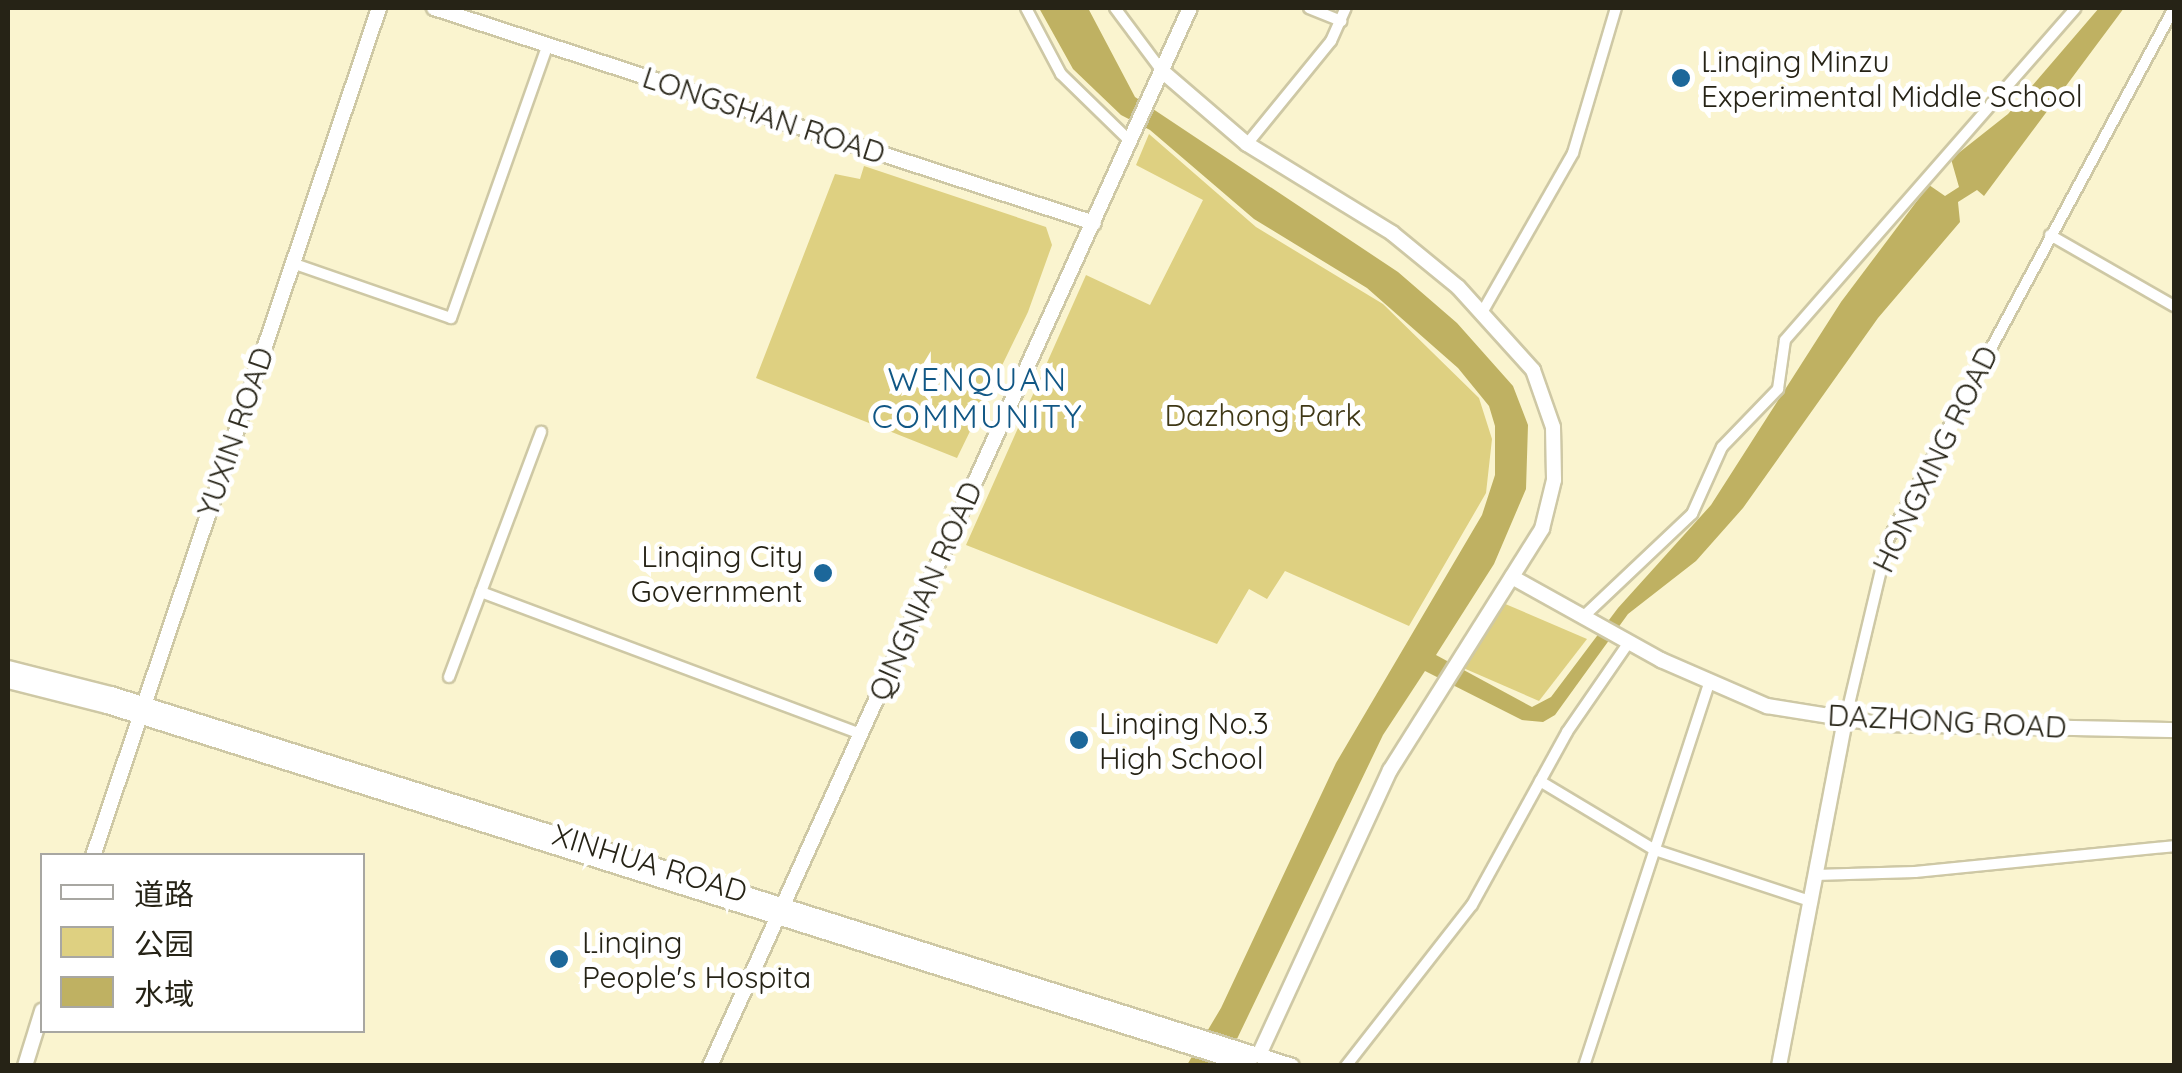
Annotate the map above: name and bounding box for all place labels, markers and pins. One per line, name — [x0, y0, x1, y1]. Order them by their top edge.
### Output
place label: Linqing Minzu Experimental Middle School — [1701, 43, 2083, 114]
marker: Linqing Minzu Experimental Middle School — [1670, 67, 1692, 89]
place label: Linqing City Government — [631, 538, 803, 608]
marker: Linqing City Government — [812, 562, 834, 584]
place label: Linqing No.3 High School — [1099, 705, 1269, 776]
marker: Linqing No.3 High School — [1068, 729, 1090, 751]
place label: Linqing People's Hospita — [582, 924, 811, 994]
marker: Linqing People's Hospita — [546, 946, 572, 972]

